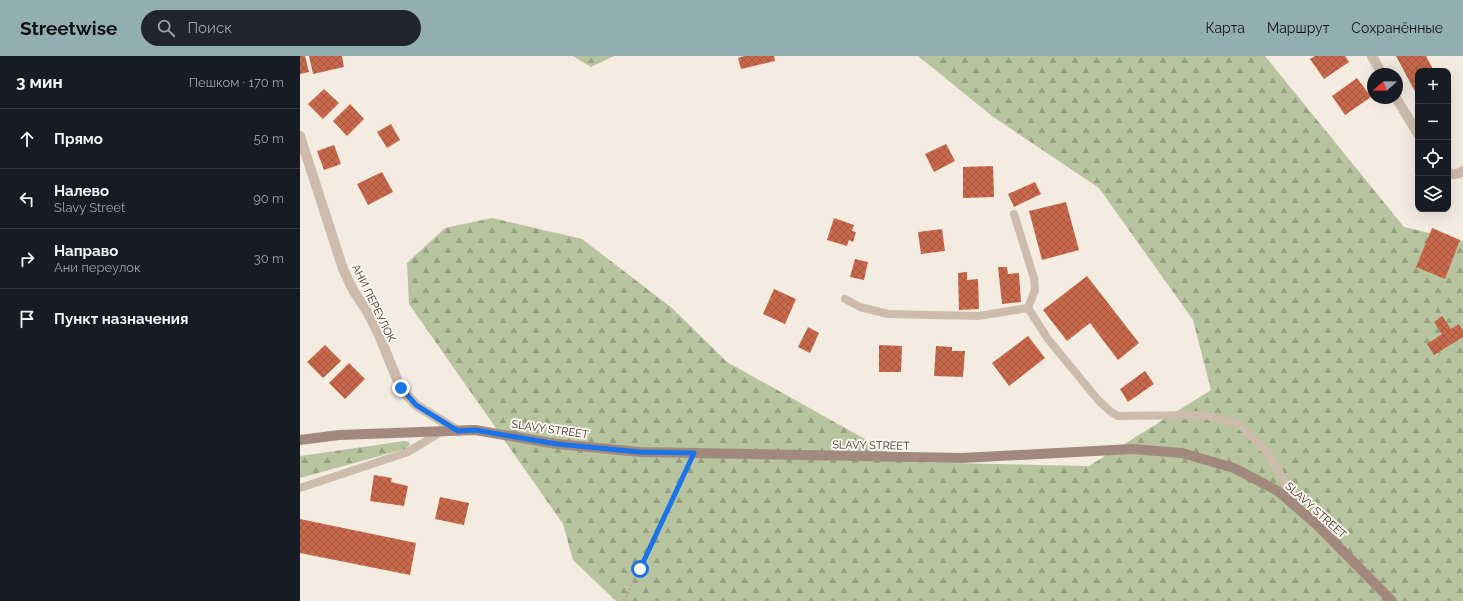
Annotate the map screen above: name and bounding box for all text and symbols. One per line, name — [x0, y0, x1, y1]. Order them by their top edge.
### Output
search box — [141, 10, 421, 46]
text: Streetwise — [20, 17, 117, 39]
icon: search — [155, 17, 177, 39]
text: Поиск — [187, 19, 232, 37]
text: Карта — [1206, 20, 1245, 36]
text: Маршрут — [1267, 20, 1329, 36]
text: Сохранённые — [1351, 20, 1443, 36]
north arrow — [1367, 68, 1403, 104]
map controls — [1415, 68, 1451, 212]
button: + — [1415, 68, 1451, 104]
text: 3 мин — [16, 72, 63, 92]
text: Пешком · 170 m — [189, 75, 284, 90]
button: − — [1415, 104, 1451, 140]
icon: ahead — [16, 128, 38, 150]
text: Прямо — [54, 130, 103, 148]
text: 50 m — [254, 131, 284, 146]
button: locate — [1415, 140, 1451, 176]
button: layers — [1415, 176, 1451, 212]
text: Налево — [54, 182, 109, 200]
icon: left — [16, 188, 38, 210]
text: 90 m — [253, 191, 284, 206]
text: Slavy Street — [54, 200, 125, 215]
text: Направо — [54, 242, 118, 260]
icon: right — [16, 248, 38, 270]
text: 30 m — [254, 251, 284, 266]
text: Ани переулок — [54, 260, 141, 275]
street label: АНИ ПЕРЕУЛОК — [349, 262, 398, 344]
icon: arrive — [16, 308, 38, 330]
text: Пункт назначения — [54, 310, 188, 328]
route end — [392, 379, 410, 397]
street label: SLAVY STREET — [511, 418, 590, 441]
street label: SLAVY STREET — [832, 438, 910, 453]
street label: SLAVY STREET — [1282, 480, 1349, 541]
route start — [631, 560, 649, 578]

